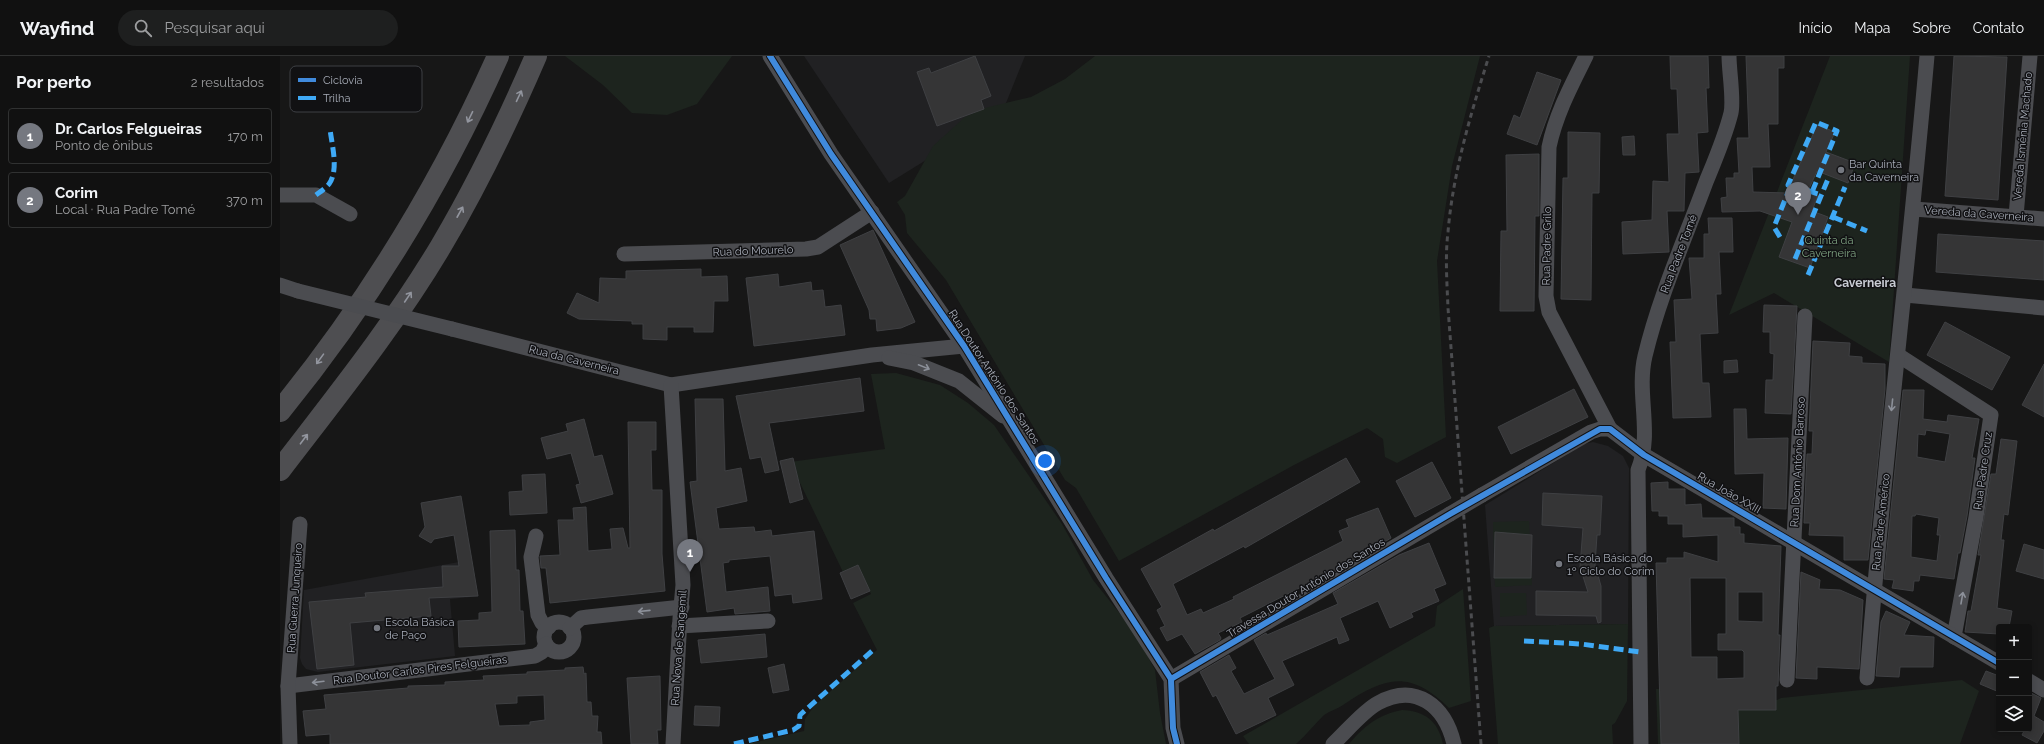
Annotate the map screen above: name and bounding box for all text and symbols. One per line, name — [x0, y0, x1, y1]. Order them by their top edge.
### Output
search box — [118, 10, 398, 46]
text: Wayfind — [20, 17, 94, 39]
icon: search — [132, 17, 154, 39]
text: Pesquisar aqui — [164, 19, 265, 37]
text: Início — [1799, 20, 1832, 36]
text: Mapa — [1854, 20, 1890, 36]
text: Sobre — [1912, 20, 1951, 36]
text: Contato — [1973, 20, 2024, 36]
legend — [290, 66, 422, 112]
street label: Vereda Isménia Machado — [2011, 71, 2035, 201]
text: Por perto — [16, 72, 91, 92]
text: Ciclovia — [323, 74, 363, 87]
text: 2 resultados — [191, 75, 264, 90]
one-way arrow — [516, 90, 523, 102]
text: Trilha — [323, 92, 350, 105]
one-way arrow — [466, 111, 473, 123]
text: Dr. Carlos Felgueiras — [55, 120, 202, 138]
text: 1 — [27, 129, 33, 144]
text: 170 m — [227, 129, 263, 144]
text: Ponto de ônibus — [55, 138, 153, 153]
place label: Bar Quinta da Caverneira — [1849, 158, 1919, 184]
marker: Bar Quinta da Caverneira — [1836, 165, 1846, 175]
pin: 2 — [1785, 182, 1811, 215]
text: Corim — [55, 184, 98, 202]
text: 2 — [26, 193, 34, 208]
text: 370 m — [226, 193, 263, 208]
text: Local · Rua Padre Tomé — [55, 202, 195, 217]
street label: Vereda da Caverneira — [1924, 204, 2034, 224]
one-way arrow — [457, 206, 465, 218]
street label: Rua Padre Grilo — [1540, 206, 1554, 285]
street label: Rua Padre Tomé — [1658, 212, 1700, 295]
park label: Quinta da Caverneira — [1802, 234, 1856, 260]
street label: Rua do Mourelo — [712, 243, 794, 259]
district label: Caverneira — [1834, 276, 1896, 290]
one-way arrow — [404, 292, 412, 303]
street label: Rua Doutor António dos Santos — [946, 307, 1042, 447]
street label: Rua da Caverneira — [528, 343, 620, 377]
one-way arrow — [316, 354, 324, 365]
one-way arrow — [917, 363, 929, 371]
street label: Rua Dom António Barroso — [1788, 396, 1808, 528]
one-way arrow — [1889, 398, 1896, 411]
street label: Rua Padre Cruz — [1971, 431, 1995, 511]
one-way arrow — [299, 434, 308, 445]
your location — [1035, 451, 1055, 471]
street label: Rua João XXIII — [1695, 470, 1763, 516]
street label: Rua Padre Américo — [1869, 472, 1893, 571]
street label: Travessa Doutor António dos Santos — [1225, 536, 1387, 640]
pin: 1 — [677, 539, 703, 572]
street label: Rua Guerra Junqueiro — [285, 542, 305, 653]
place label: Escola Básica do 1º Ciclo do Corim — [1567, 552, 1654, 578]
marker: Escola Básica do 1º Ciclo do Corim — [1554, 559, 1564, 569]
street label: Rua Nova de Sangemil — [668, 590, 690, 706]
one-way arrow — [1958, 592, 1966, 605]
one-way arrow — [637, 608, 650, 615]
place label: Escola Básica de Paço — [385, 616, 454, 642]
marker: Escola Básica de Paço — [372, 623, 382, 633]
map controls — [1996, 624, 2032, 732]
button: + — [1996, 624, 2032, 660]
street label: Rua Doutor Carlos Pires Felgueiras — [332, 653, 508, 687]
button: − — [1996, 660, 2032, 696]
one-way arrow — [312, 678, 325, 686]
button: layers — [1996, 696, 2032, 732]

